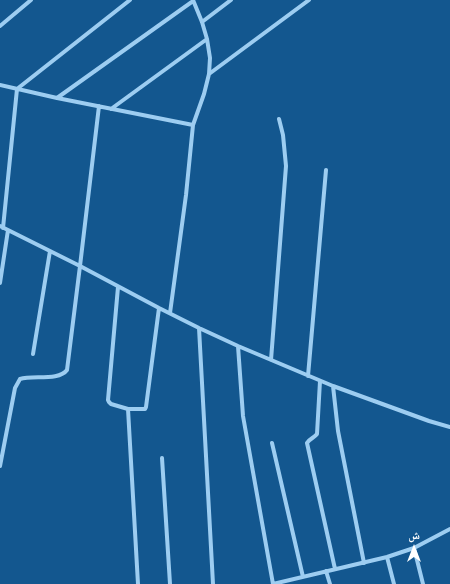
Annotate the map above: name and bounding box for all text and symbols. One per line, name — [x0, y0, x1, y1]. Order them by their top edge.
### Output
north arrow — [394, 528, 434, 568]
text: ش — [408, 528, 420, 543]

